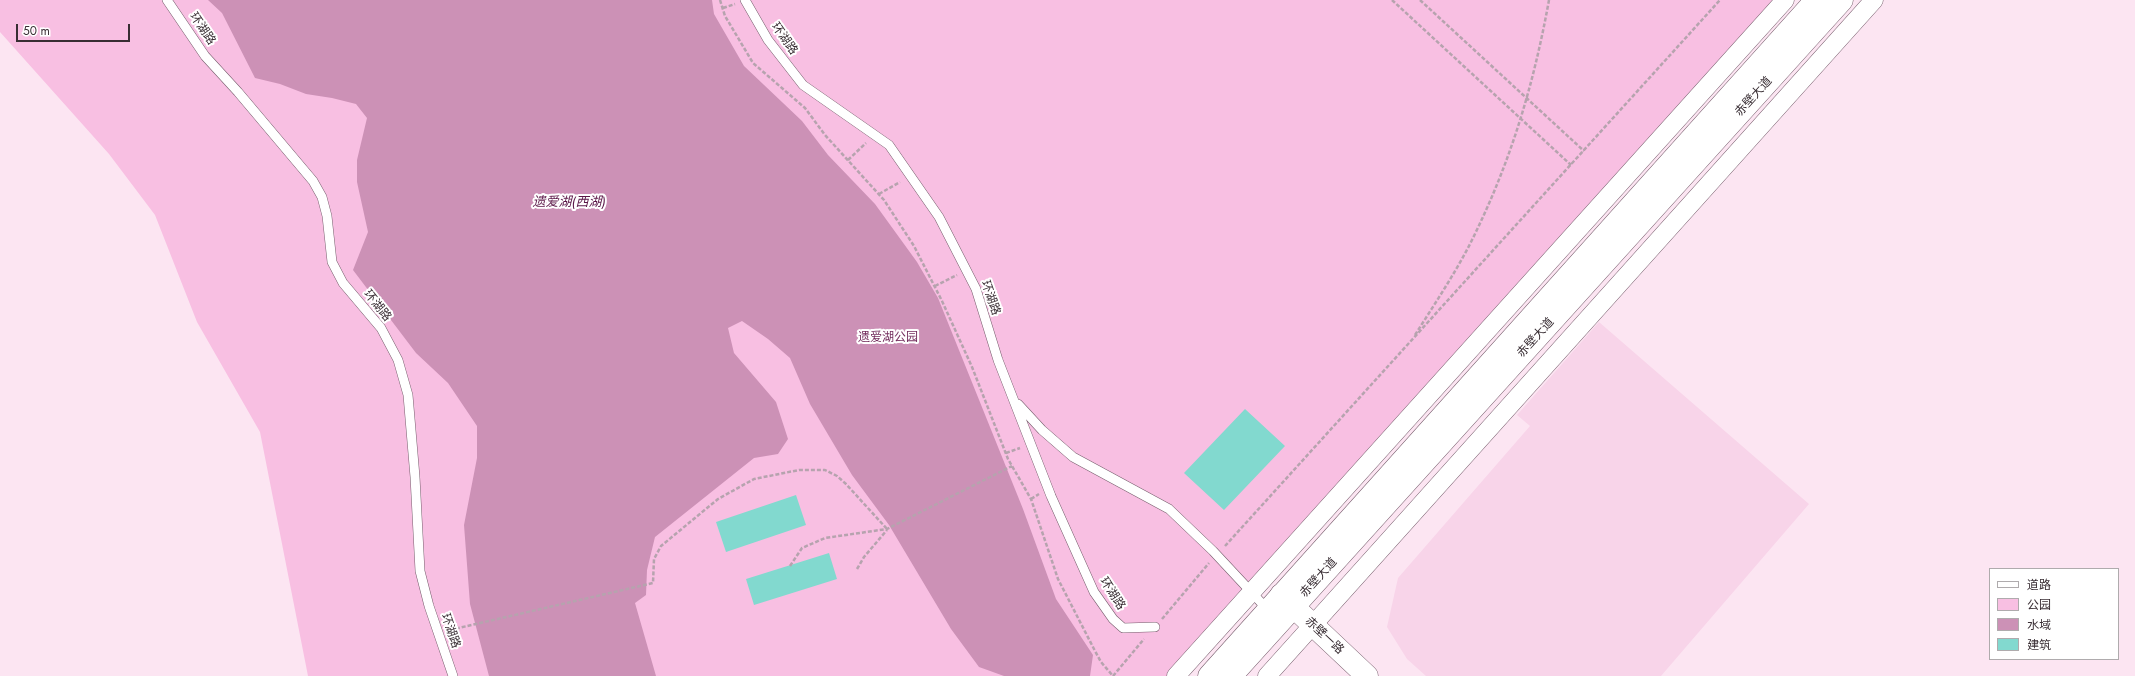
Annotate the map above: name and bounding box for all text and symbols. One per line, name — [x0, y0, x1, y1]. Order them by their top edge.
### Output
street label: 环湖路 — [186, 10, 218, 48]
scale bar — [18, 16, 132, 42]
street label: 环湖路 — [768, 20, 800, 58]
text: 50 m — [23, 22, 50, 40]
street label: 赤壁大道 — [1733, 74, 1775, 120]
water label: 遗爱湖(西湖) — [533, 195, 605, 211]
street label: 环湖路 — [977, 279, 1003, 317]
street label: 环湖路 — [360, 287, 394, 325]
street label: 赤壁大道 — [1515, 315, 1557, 361]
park label: 遗爱湖公园 — [858, 331, 918, 345]
street label: 赤壁大道 — [1298, 555, 1340, 601]
legend — [1989, 568, 2119, 660]
street label: 环湖路 — [1096, 575, 1128, 613]
text: 道路 — [2027, 576, 2051, 594]
text: 公园 — [2027, 596, 2051, 614]
street label: 环湖路 — [437, 612, 463, 650]
street label: 赤壁一路 — [1302, 614, 1346, 658]
text: 水域 — [2027, 616, 2051, 634]
text: 建筑 — [2027, 636, 2051, 654]

